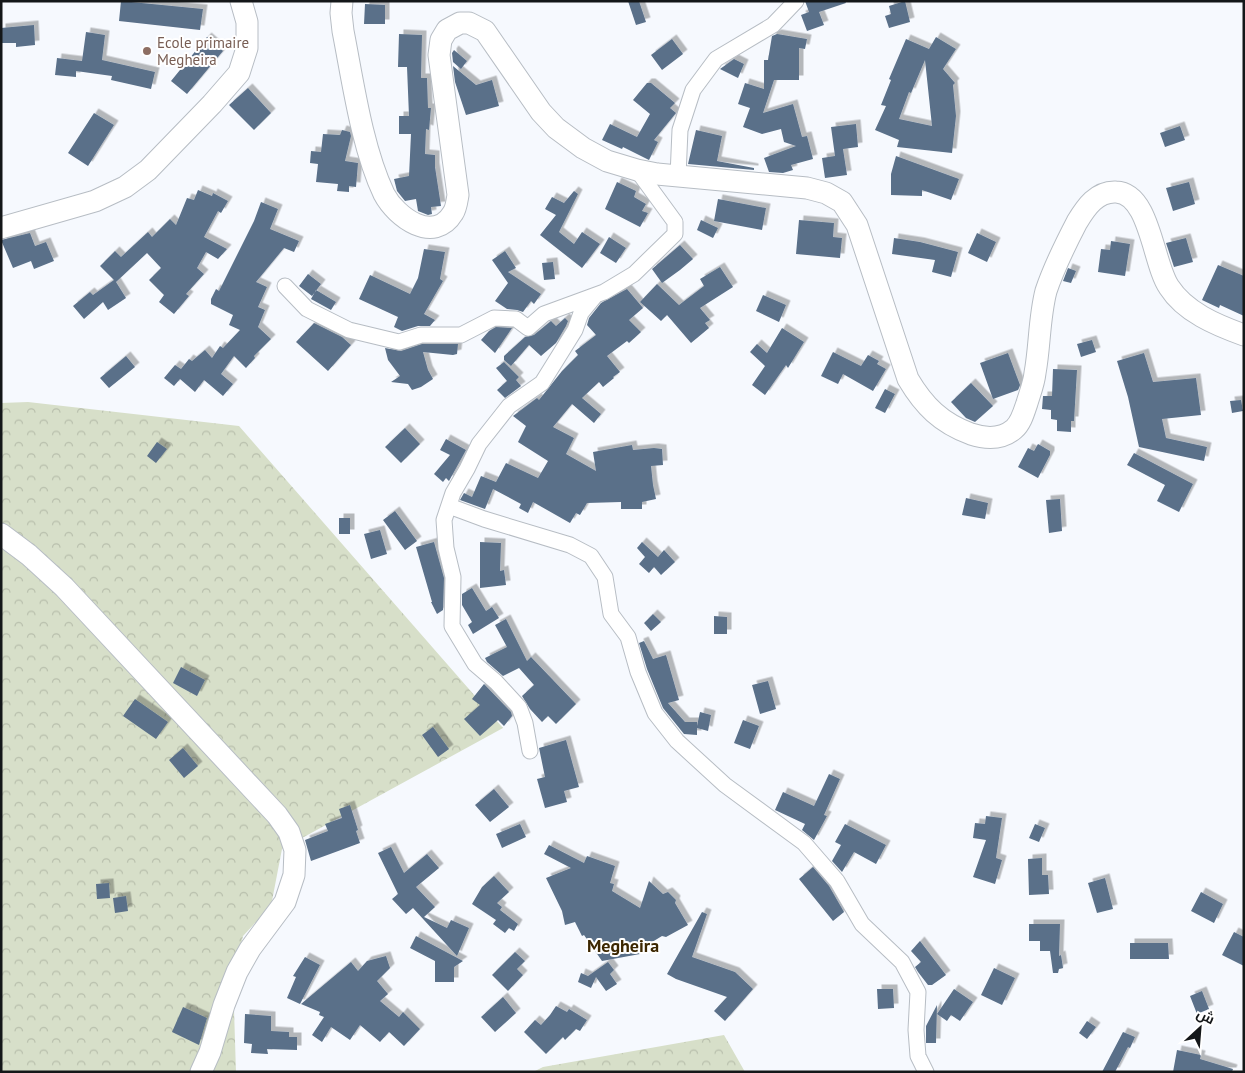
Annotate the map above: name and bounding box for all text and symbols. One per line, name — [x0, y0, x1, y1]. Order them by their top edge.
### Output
place label: Ecole primaire Megheira — [157, 33, 249, 69]
marker: Ecole primaire Megheira — [141, 45, 153, 57]
district label: Megheira — [587, 934, 659, 957]
north arrow — [1175, 1003, 1225, 1053]
text: ش — [1194, 1004, 1218, 1028]

